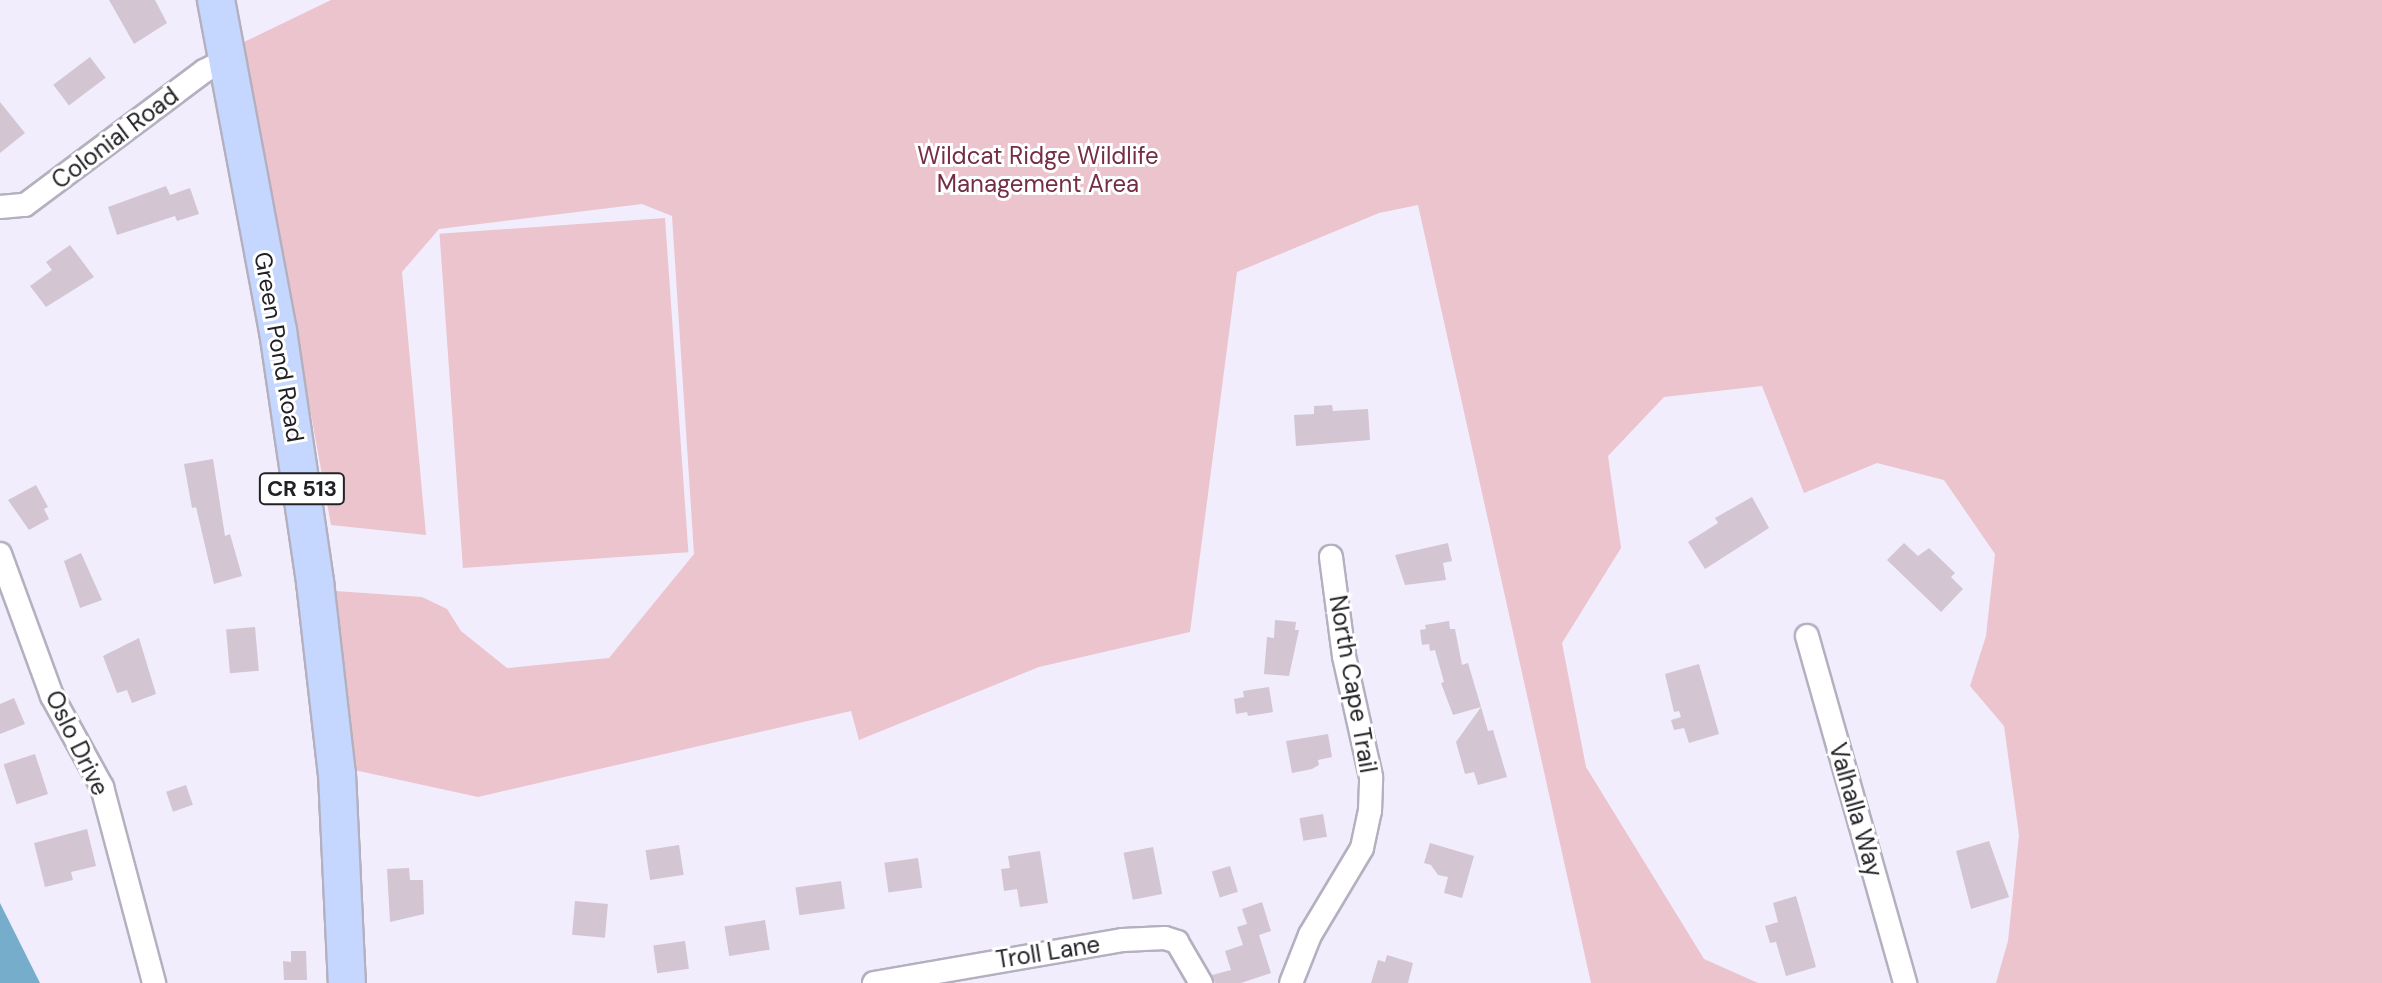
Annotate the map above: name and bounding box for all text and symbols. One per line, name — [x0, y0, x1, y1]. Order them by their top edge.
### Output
street label: Colonial Road — [46, 81, 184, 195]
park label: Wildcat Ridge Wildlife Management Area — [917, 142, 1159, 198]
street label: Green Pond Road — [248, 250, 310, 444]
road number: CR 513 — [258, 471, 346, 507]
street label: North Cape Trail — [1323, 593, 1383, 775]
street label: Oslo Drive — [39, 686, 115, 800]
street label: Valhalla Way — [1823, 740, 1889, 880]
street label: Troll Lane — [994, 930, 1102, 974]

